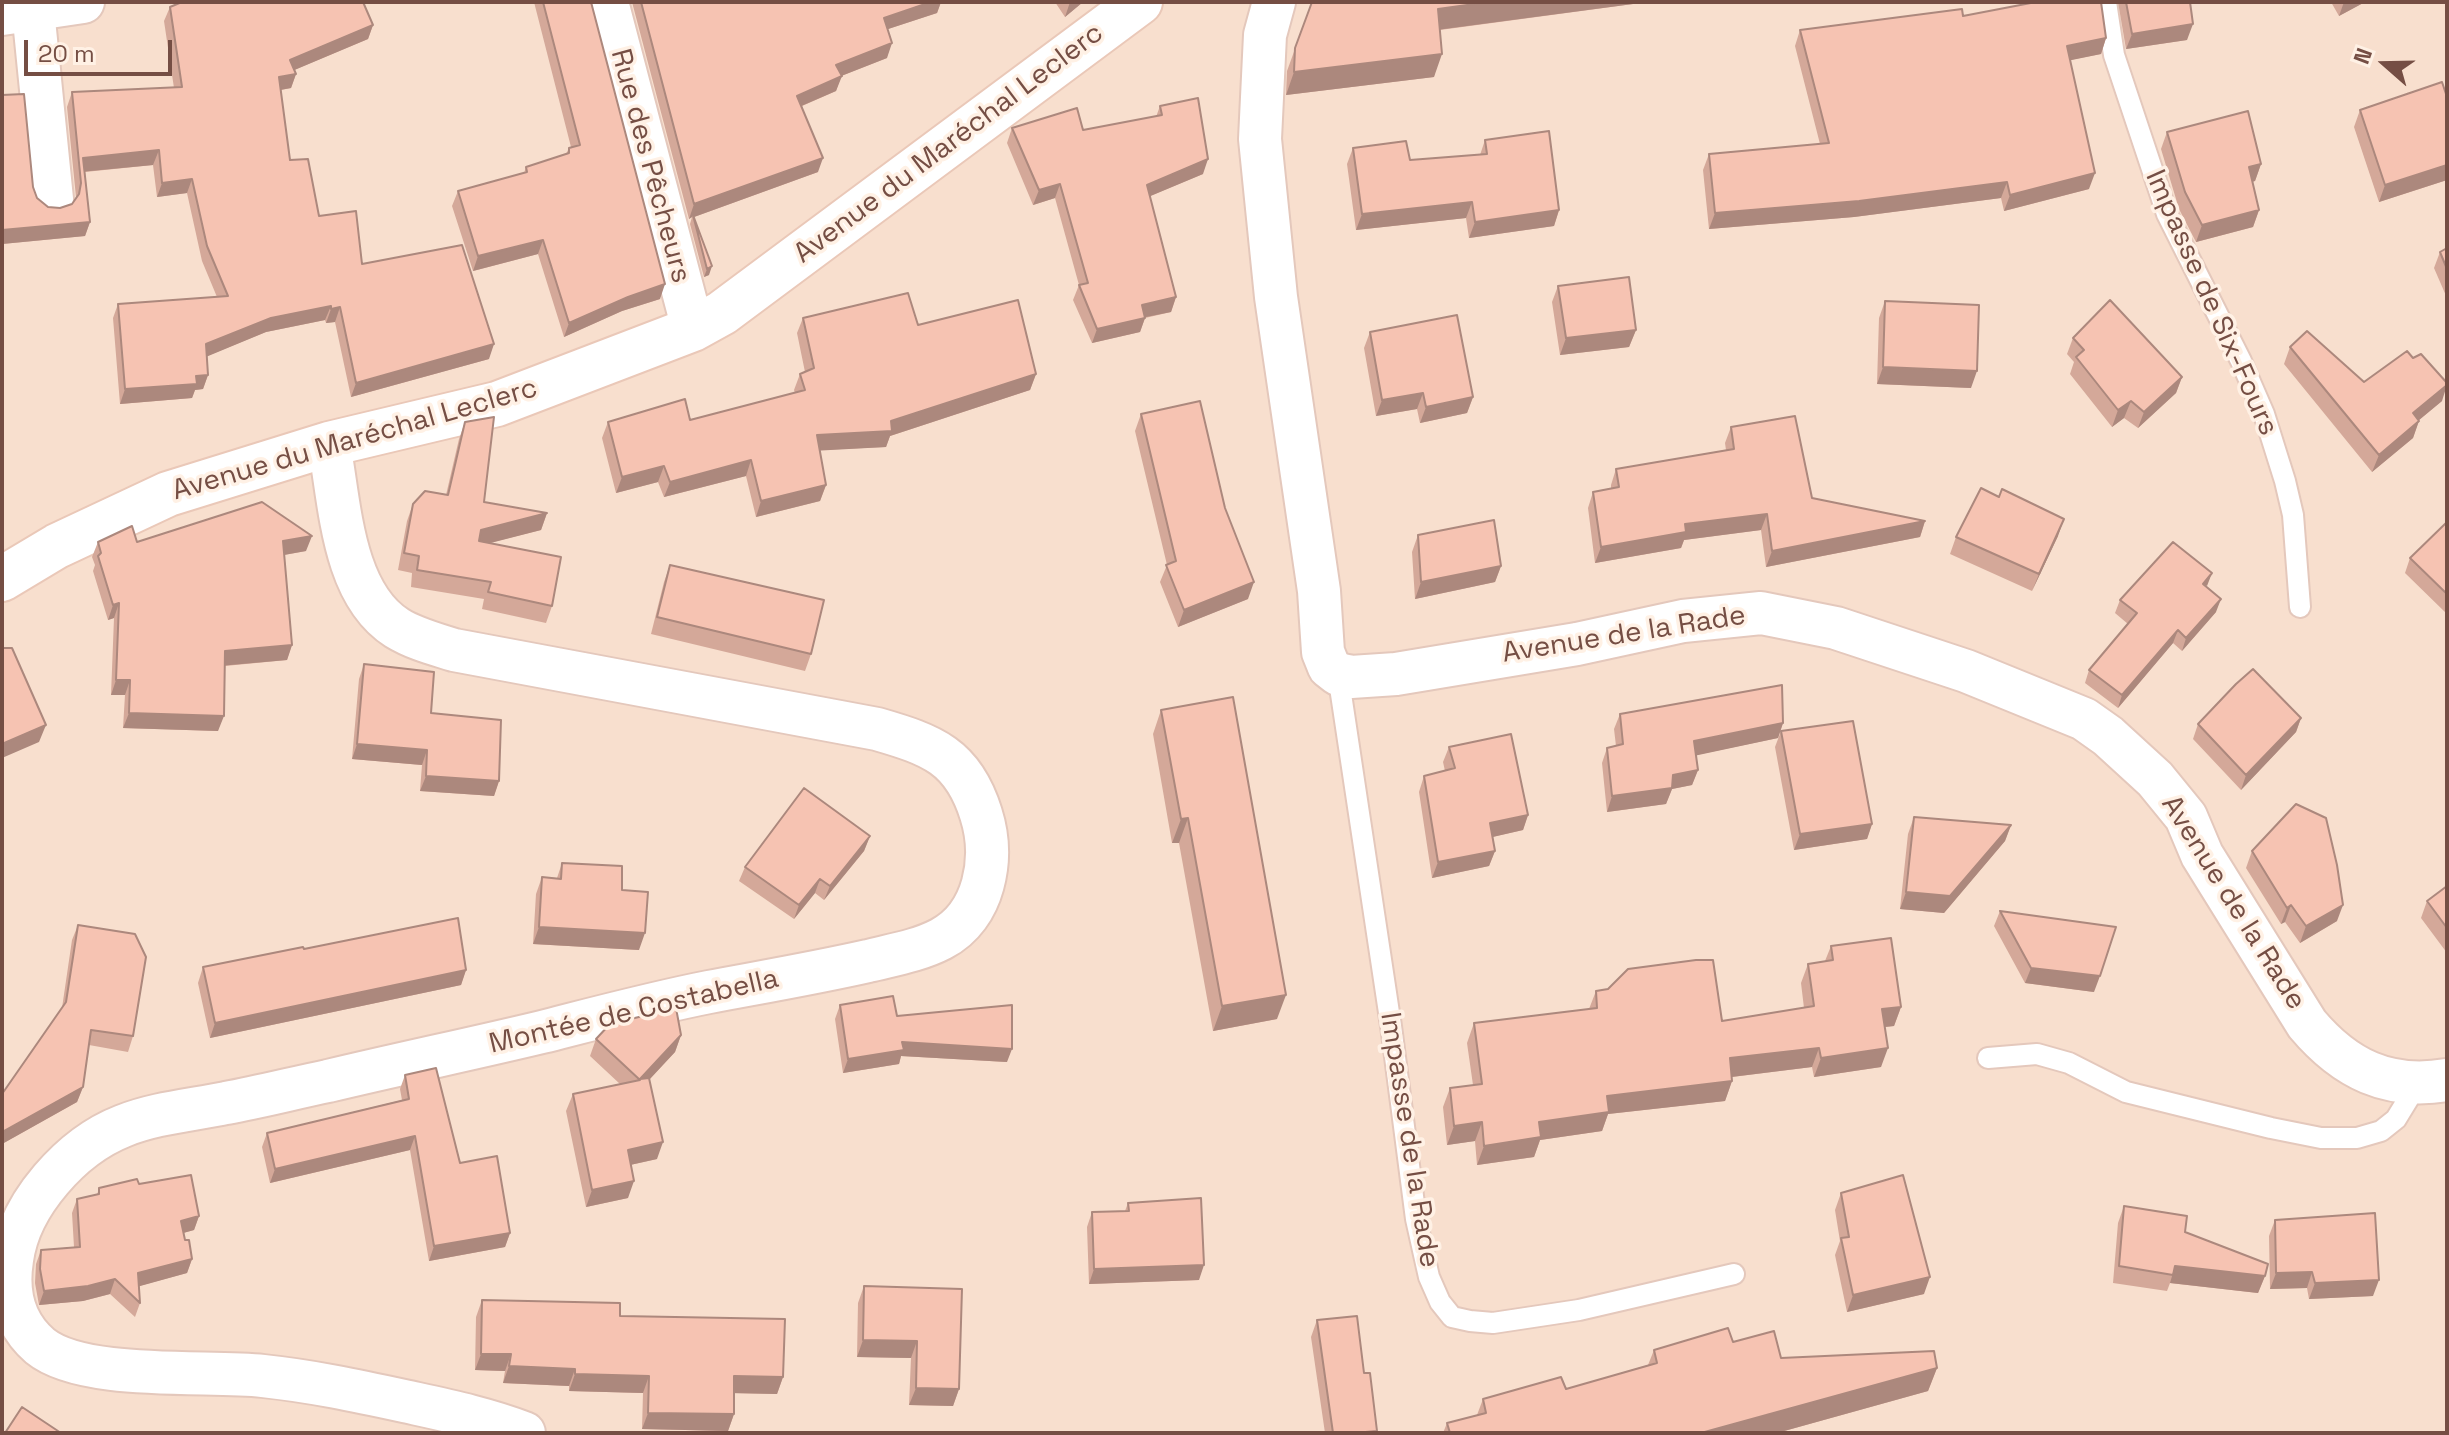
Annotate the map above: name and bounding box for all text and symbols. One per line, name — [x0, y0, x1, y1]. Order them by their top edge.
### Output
street label: Avenue du Maréchal Leclerc — [788, 17, 1110, 271]
scale bar — [28, 24, 176, 74]
north arrow — [2345, 24, 2425, 104]
text: 20 m — [38, 38, 95, 69]
text: N — [2347, 44, 2378, 68]
street label: Rue des Pêcheurs — [603, 45, 697, 287]
street label: Impasse de Six-Fours — [2137, 165, 2285, 441]
street label: Avenue du Maréchal Leclerc — [169, 372, 541, 508]
street label: Avenue de la Rade — [1500, 599, 1748, 671]
street label: Avenue de la Rade — [2154, 790, 2312, 1016]
street label: Montée de Costabella — [486, 962, 782, 1062]
street label: Impasse de la Rade — [1372, 1010, 1446, 1270]

